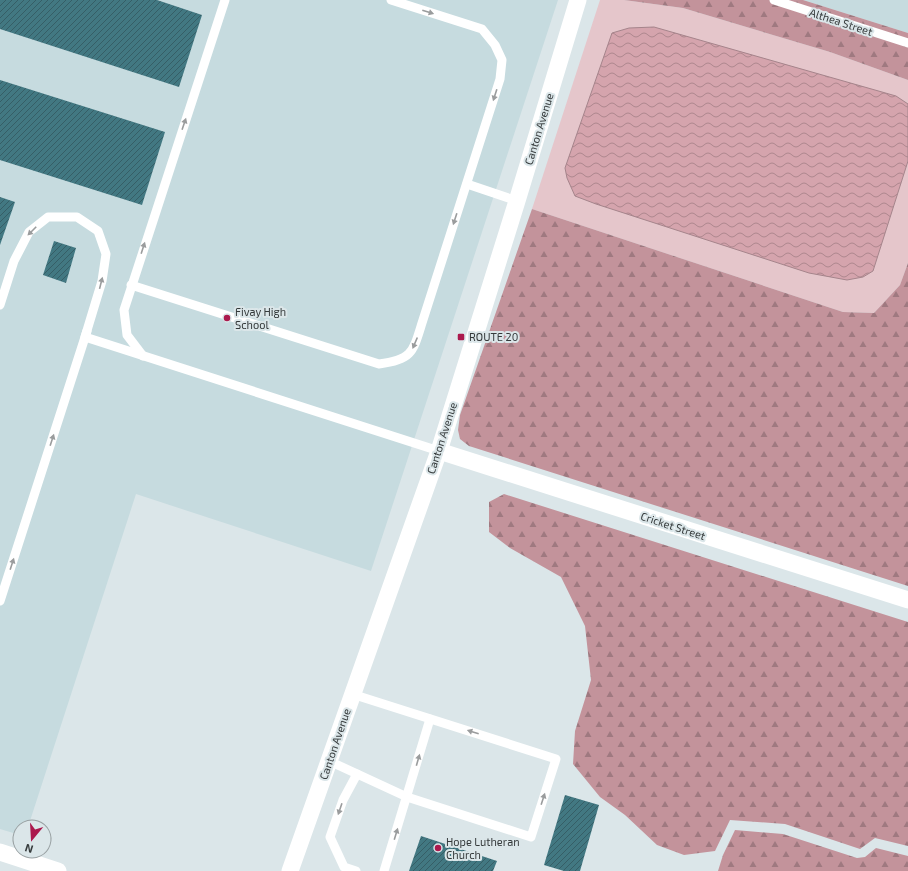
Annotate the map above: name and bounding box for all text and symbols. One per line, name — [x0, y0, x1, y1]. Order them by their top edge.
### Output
street label: Althea Street — [808, 5, 874, 38]
one-way arrow — [422, 9, 434, 15]
one-way arrow — [492, 90, 498, 102]
street label: Canton Avenue — [521, 91, 556, 166]
one-way arrow — [181, 118, 187, 130]
one-way arrow — [452, 214, 458, 226]
one-way arrow — [27, 226, 37, 235]
one-way arrow — [140, 242, 146, 254]
one-way arrow — [99, 277, 105, 289]
place label: Fivay High School — [235, 305, 286, 331]
marker: Fivay High School — [222, 313, 232, 323]
place label: ROUTE 20 — [469, 330, 518, 343]
marker: ROUTE 20 — [456, 332, 466, 342]
one-way arrow — [412, 337, 418, 349]
street label: Canton Avenue — [424, 400, 459, 475]
one-way arrow — [49, 433, 55, 445]
street label: Cricket Street — [639, 509, 707, 542]
one-way arrow — [9, 557, 15, 569]
street label: Canton Avenue — [316, 706, 353, 781]
one-way arrow — [466, 729, 478, 735]
one-way arrow — [415, 753, 421, 765]
one-way arrow — [540, 793, 546, 805]
one-way arrow — [337, 803, 343, 815]
north arrow — [12, 819, 52, 859]
one-way arrow — [393, 828, 399, 840]
place label: Hope Lutheran Church — [446, 835, 520, 861]
text: N — [23, 842, 35, 856]
marker: Hope Lutheran Church — [433, 843, 443, 853]

